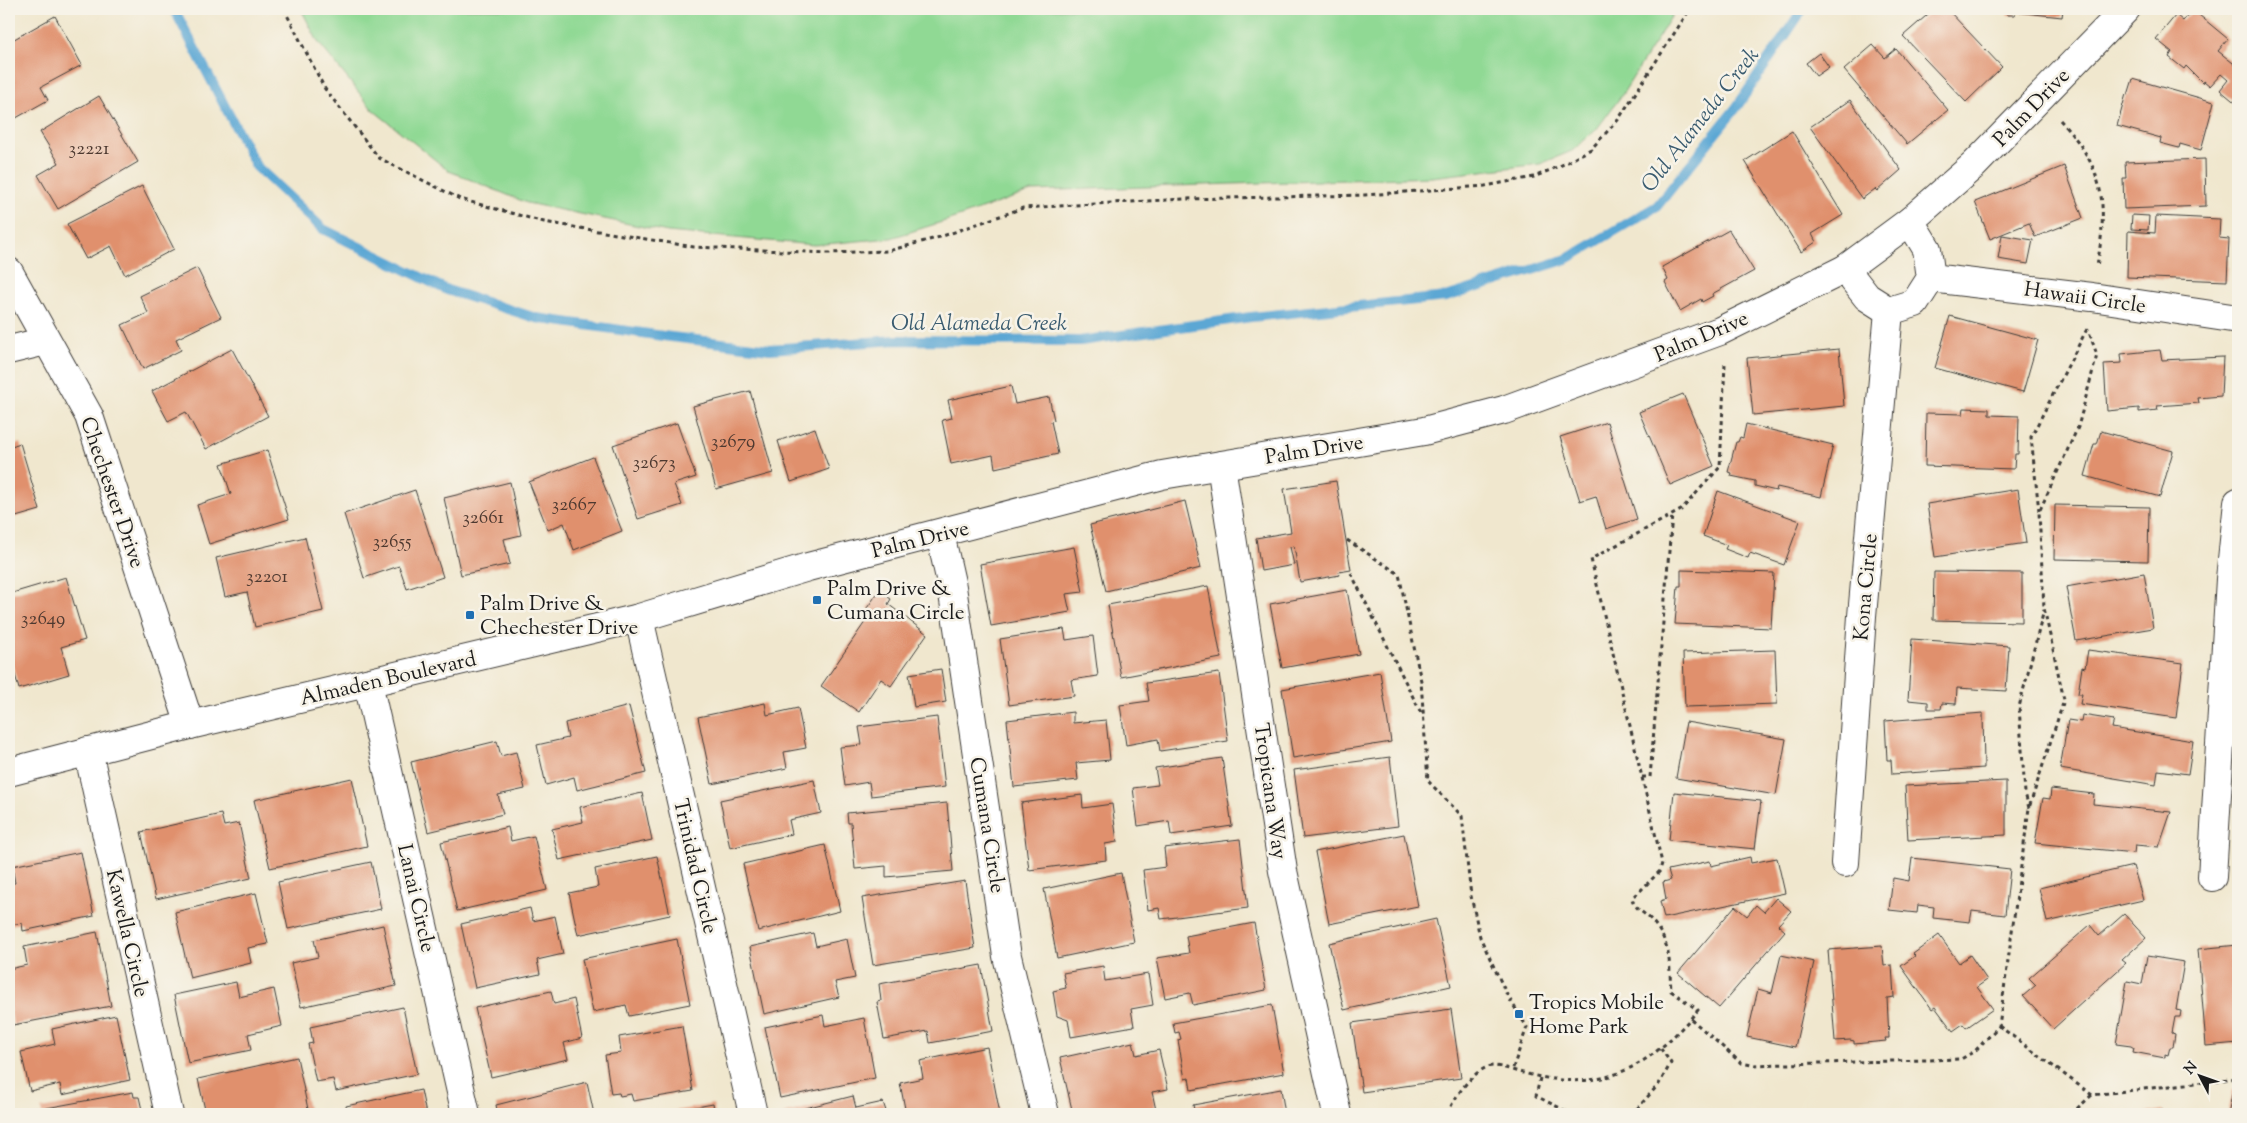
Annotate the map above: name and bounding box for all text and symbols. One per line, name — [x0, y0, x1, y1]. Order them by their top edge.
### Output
water label: Old Alameda Creek — [1635, 42, 1768, 200]
street label: Palm Drive — [1987, 62, 2078, 155]
house number: 32221 — [69, 136, 110, 163]
street label: Hawaii Circle — [2022, 276, 2148, 322]
street label: Palm Drive — [1650, 305, 1753, 371]
water label: Old Alameda Creek — [891, 309, 1067, 341]
street label: Chechester Drive — [71, 413, 151, 572]
street label: Palm Drive — [1263, 428, 1366, 474]
house number: 32679 — [711, 429, 755, 456]
house number: 32673 — [632, 450, 676, 477]
house number: 32667 — [552, 492, 597, 519]
house number: 32661 — [462, 505, 504, 532]
street label: Palm Drive — [869, 514, 972, 568]
house number: 32655 — [372, 529, 412, 556]
street label: Kona Circle — [1847, 532, 1887, 642]
house number: 32201 — [246, 564, 288, 591]
place label: Palm Drive & Cumana Circle — [827, 575, 965, 629]
place label: Palm Drive & Chechester Drive — [480, 590, 638, 644]
marker: Palm Drive & Cumana Circle — [811, 594, 823, 606]
house number: 32649 — [21, 606, 65, 633]
marker: Palm Drive & Chechester Drive — [464, 609, 476, 621]
street label: Almaden Boulevard — [297, 645, 480, 715]
street label: Tropicana Way — [1245, 721, 1293, 862]
street label: Cumana Circle — [960, 755, 1012, 896]
street label: Trinidad Circle — [664, 796, 724, 937]
street label: Lanai Circle — [388, 841, 442, 955]
street label: Kawella Circle — [97, 867, 155, 1000]
place label: Tropics Mobile Home Park — [1529, 989, 1664, 1043]
marker: Tropics Mobile Home Park — [1513, 1008, 1525, 1020]
north arrow — [2174, 1050, 2224, 1100]
text: N — [2180, 1058, 2203, 1080]

